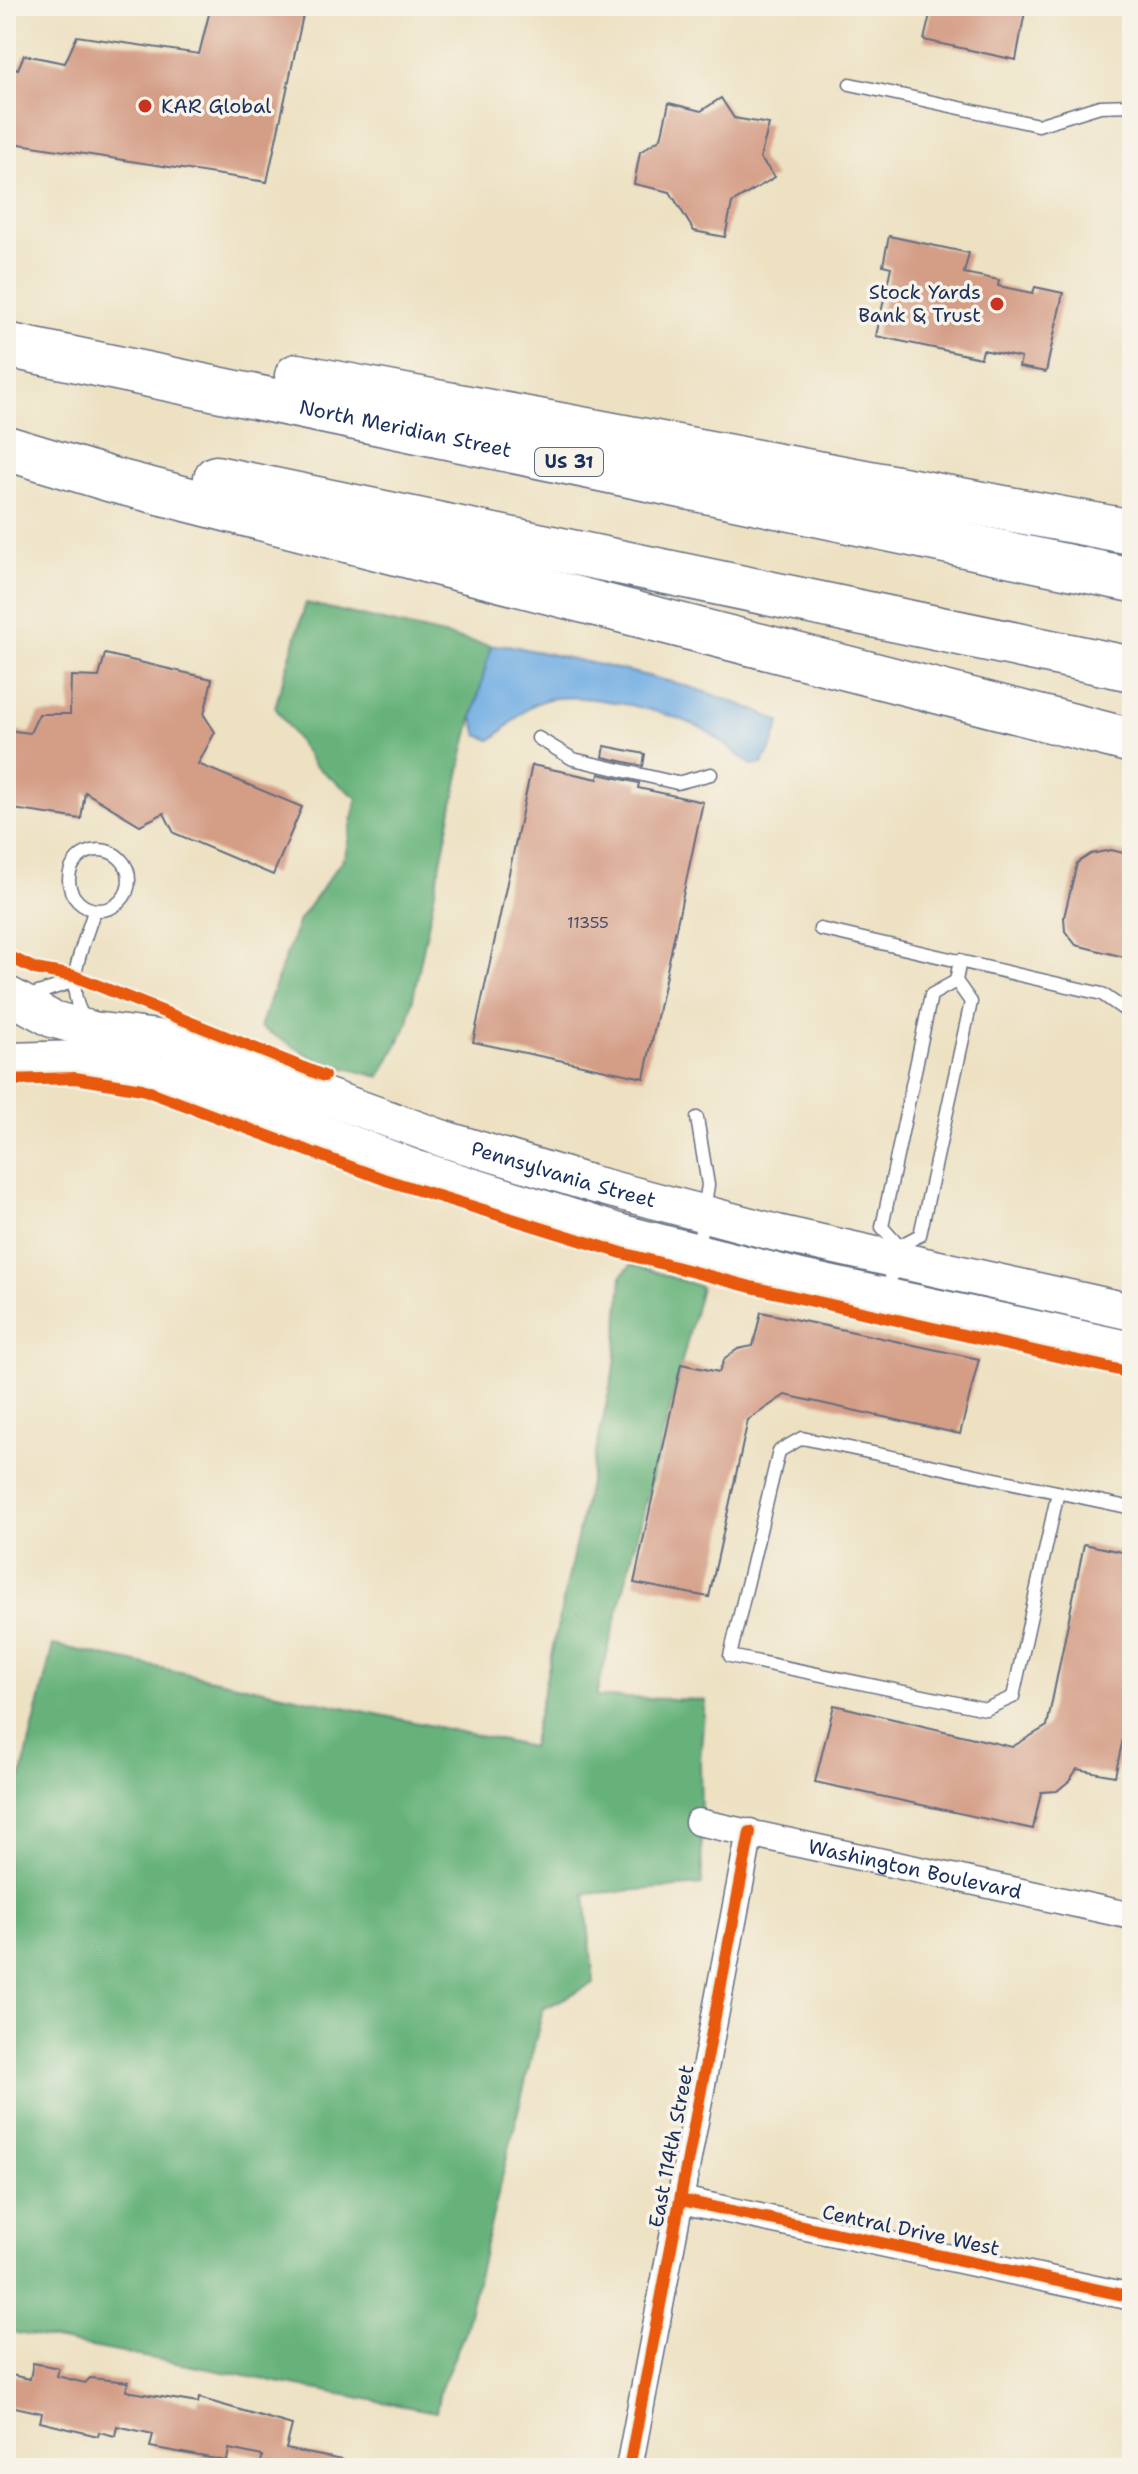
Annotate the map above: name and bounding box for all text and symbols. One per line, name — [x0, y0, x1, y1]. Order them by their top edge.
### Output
place label: KAR Global — [161, 93, 271, 119]
marker: KAR Global — [136, 97, 154, 115]
place label: Stock Yards Bank & Trust — [858, 279, 981, 328]
marker: Stock Yards Bank & Trust — [988, 295, 1006, 313]
street label: North Meridian Street — [297, 394, 514, 463]
road number: US 31 — [535, 448, 603, 476]
house number: 11355 — [567, 912, 609, 933]
street label: Pennsylvania Street — [468, 1135, 659, 1213]
street label: Washington Boulevard — [806, 1833, 1024, 1905]
street label: East 114th Street — [642, 2062, 700, 2230]
street label: Central Drive West — [820, 2199, 1002, 2261]

